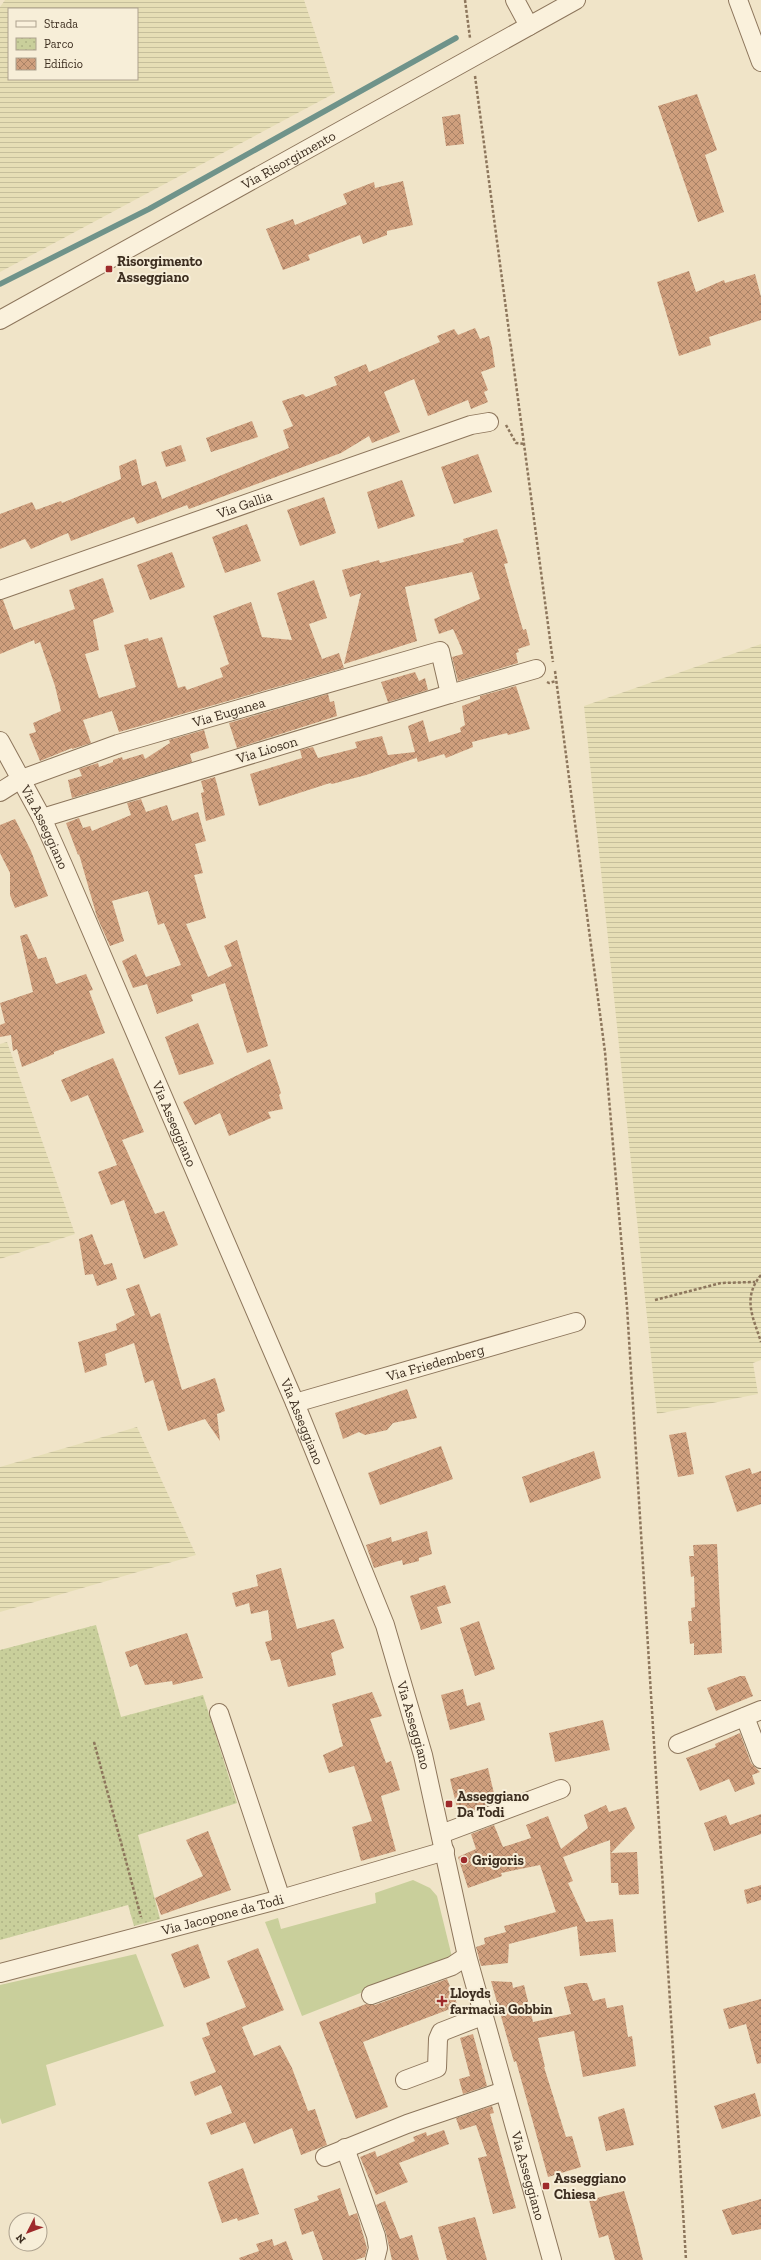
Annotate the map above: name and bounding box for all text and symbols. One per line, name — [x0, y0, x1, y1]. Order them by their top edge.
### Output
legend — [8, 8, 138, 80]
text: Strada — [44, 17, 78, 31]
text: Parco — [44, 37, 73, 51]
text: Edificio — [44, 57, 83, 71]
street label: Via Risorgimento — [238, 127, 339, 193]
place label: Risorgimento Asseggiano — [117, 253, 203, 286]
marker: Risorgimento Asseggiano — [104, 264, 114, 274]
street label: Via Gallia — [214, 487, 274, 522]
street label: Via Euganea — [190, 693, 267, 731]
street label: Via Lioson — [234, 733, 299, 768]
street label: Via Asseggiano — [17, 781, 72, 872]
street label: Via Asseggiano — [148, 1077, 201, 1169]
street label: Via Friedemberg — [383, 1340, 486, 1385]
street label: Via Asseggiano — [277, 1375, 328, 1467]
street label: Via Asseggiano — [393, 1678, 434, 1771]
place label: Asseggiano Da Todi — [457, 1788, 530, 1821]
marker: Asseggiano Da Todi — [444, 1799, 454, 1809]
place label: Grigoris — [472, 1852, 525, 1869]
marker: Grigoris — [459, 1855, 469, 1865]
street label: Via Jacopone da Todi — [159, 1890, 286, 1939]
place label: Lloyds farmacia Gobbin — [450, 1985, 553, 2018]
marker: Lloyds farmacia Gobbin — [437, 1996, 447, 2006]
street label: Via Asseggiano — [508, 2128, 549, 2222]
place label: Asseggiano Chiesa — [554, 2170, 627, 2203]
marker: Asseggiano Chiesa — [541, 2181, 551, 2191]
north arrow — [8, 2212, 48, 2252]
text: N — [13, 2230, 29, 2246]

